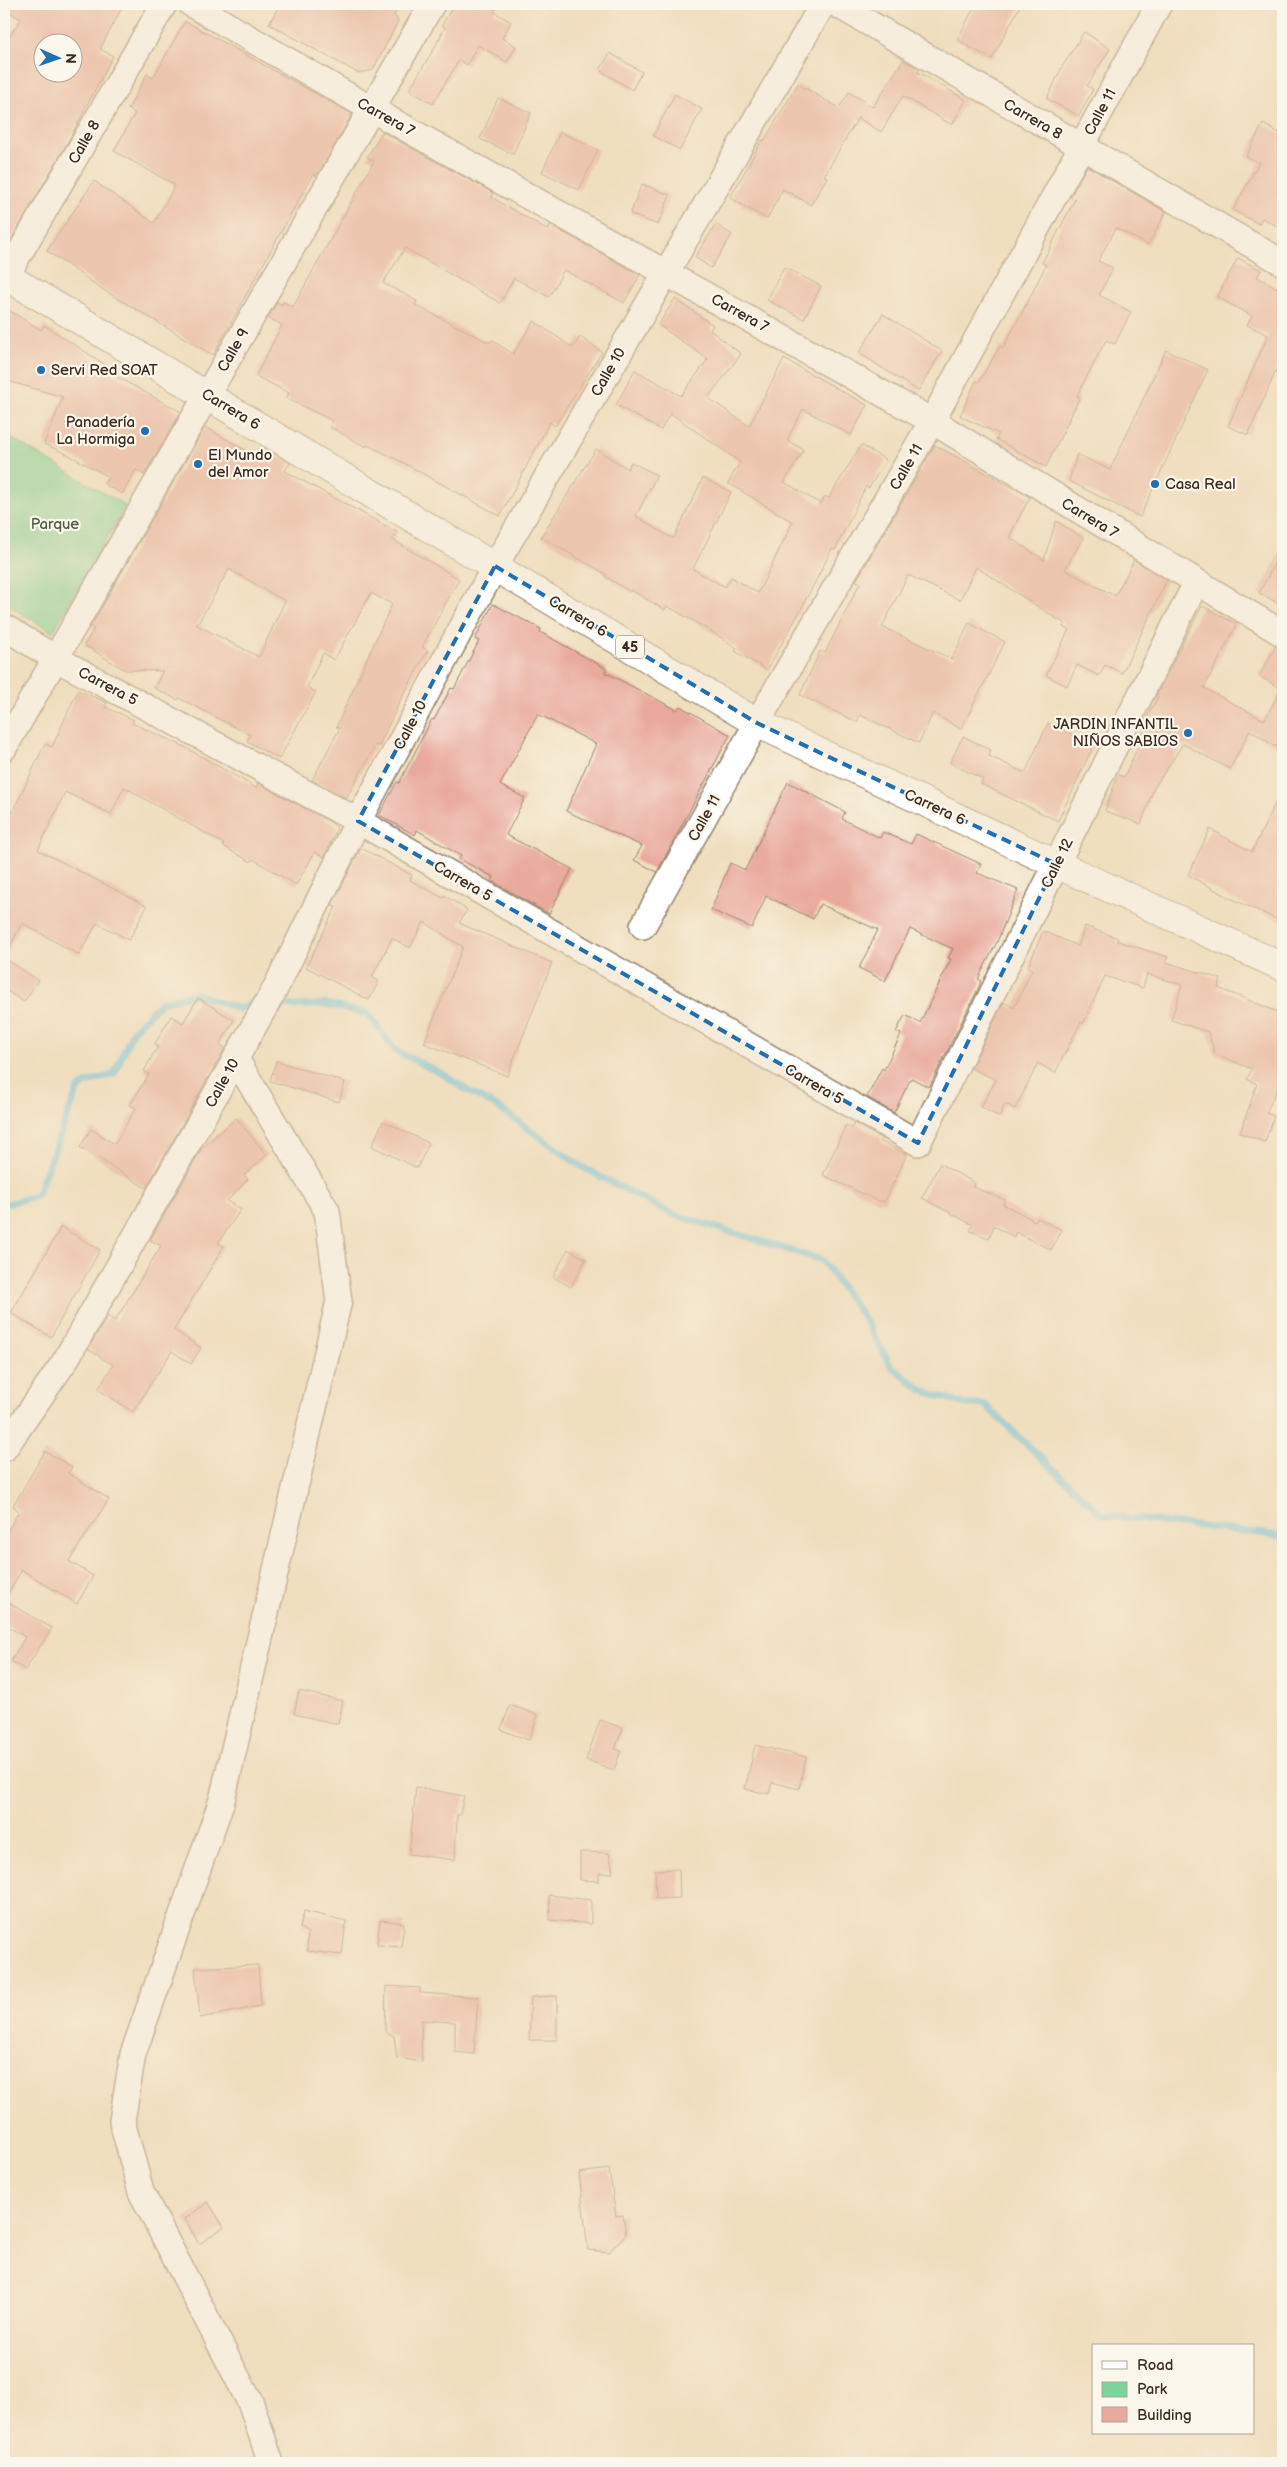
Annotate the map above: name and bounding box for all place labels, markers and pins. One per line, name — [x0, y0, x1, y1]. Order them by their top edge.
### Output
place label: Servi Red SOAT — [51, 361, 158, 380]
marker: Servi Red SOAT — [35, 364, 47, 376]
place label: Panadería La Hormiga — [56, 413, 135, 449]
marker: Panadería La Hormiga — [139, 425, 151, 437]
place label: El Mundo del Amor — [208, 446, 272, 482]
marker: El Mundo del Amor — [192, 458, 204, 470]
place label: Casa Real — [1165, 475, 1236, 494]
marker: Casa Real — [1149, 478, 1161, 490]
place label: JARDIN INFANTIL NIÑOS SABIOS — [1053, 715, 1178, 751]
marker: JARDIN INFANTIL NIÑOS SABIOS — [1182, 727, 1194, 739]

